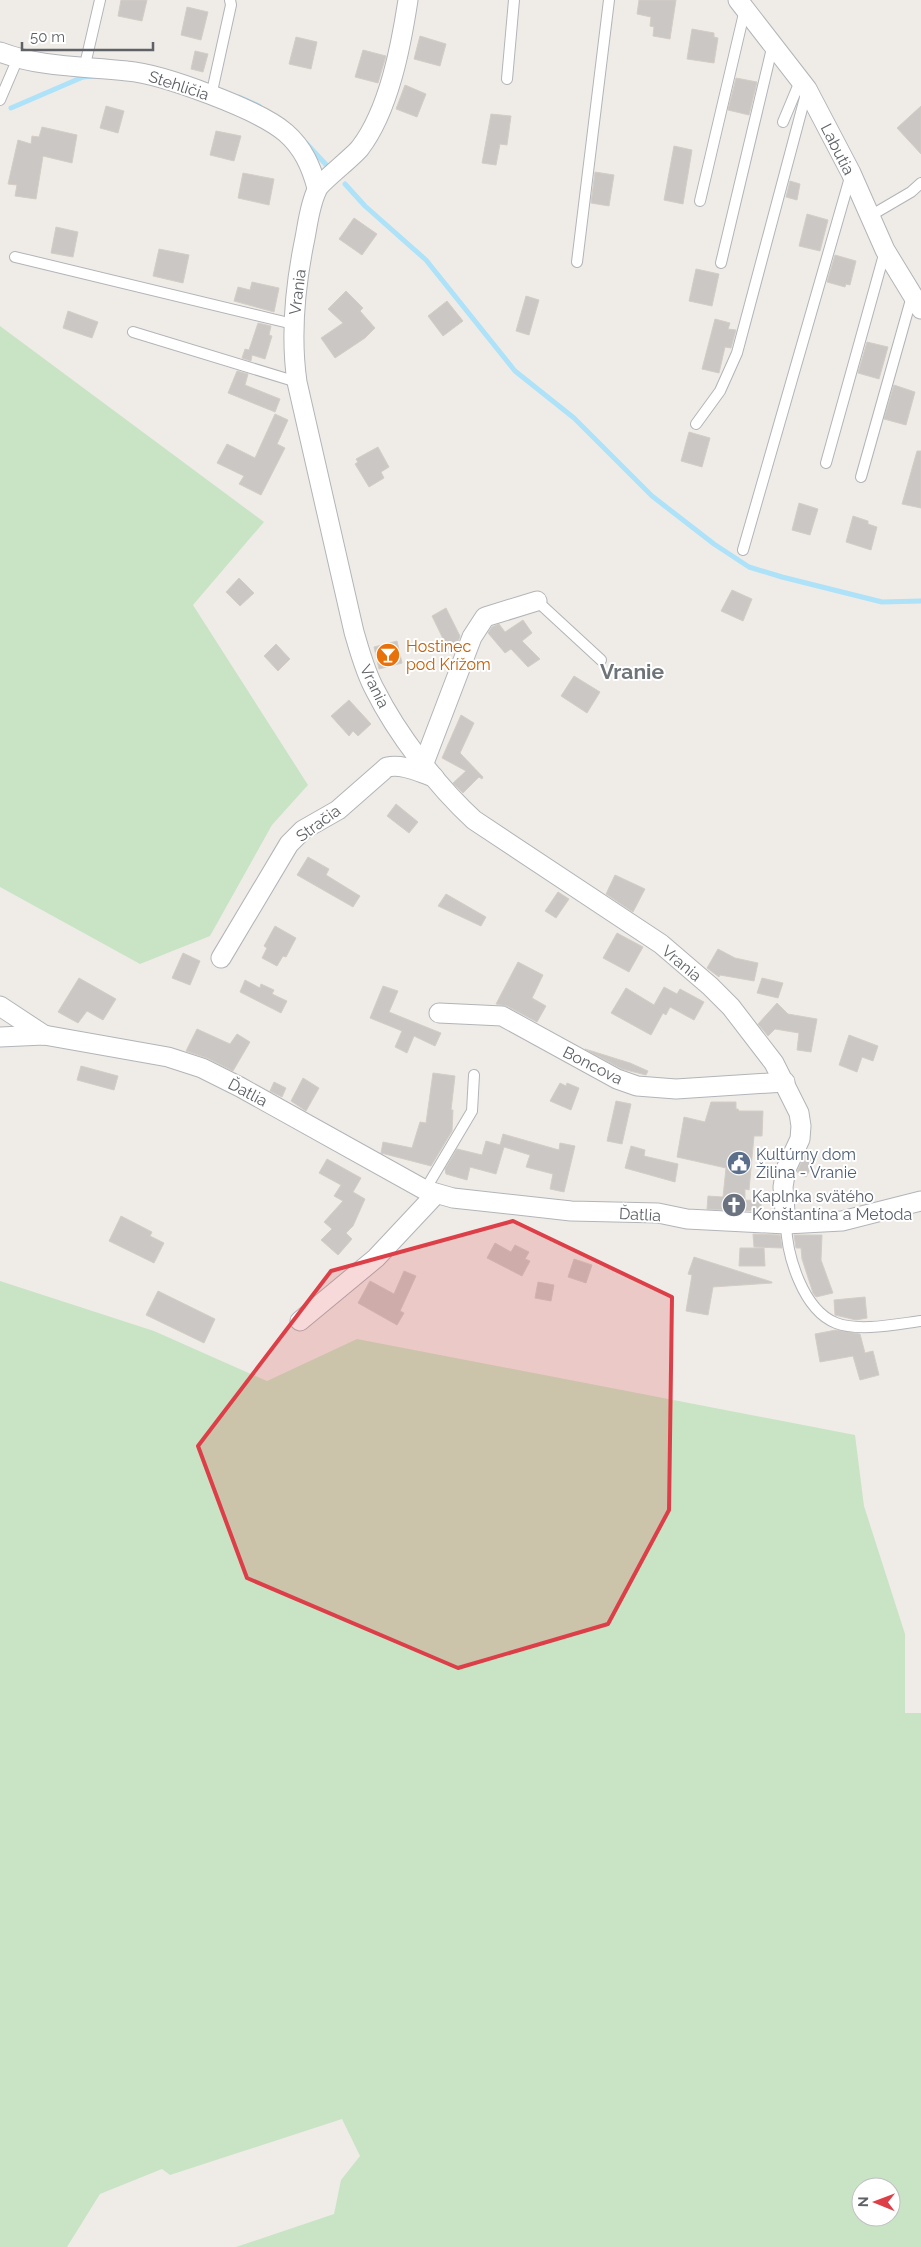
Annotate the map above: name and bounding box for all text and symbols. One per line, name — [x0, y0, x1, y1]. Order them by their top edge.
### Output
scale bar — [22, 20, 154, 52]
text: 50 m — [30, 28, 65, 46]
street label: Stehličia — [146, 67, 211, 104]
street label: Labutia — [817, 120, 859, 178]
street label: Vrania — [285, 268, 310, 316]
place label: Hostinec pod Krížom — [406, 637, 491, 674]
bar icon: Hostinec pod Krížom — [375, 642, 401, 668]
district label: Vranie — [600, 659, 664, 684]
street label: Vrania — [356, 661, 393, 711]
street label: Stračia — [292, 801, 344, 846]
street label: Vrania — [658, 941, 705, 985]
street label: Boncova — [560, 1042, 626, 1089]
street label: Ďatlia — [225, 1073, 271, 1111]
place label: Kultúrny dom Žilina - Vranie — [756, 1145, 857, 1182]
public building icon: Kultúrny dom Žilina - Vranie — [726, 1150, 752, 1176]
place label: Kaplnka svätého Konštantína a Metoda — [752, 1187, 912, 1224]
church icon: Kaplnka svätého Konštantína a Metoda — [721, 1192, 747, 1218]
street label: Ďatlia — [619, 1203, 661, 1225]
north arrow — [851, 2177, 901, 2227]
text: N — [855, 2196, 871, 2207]

